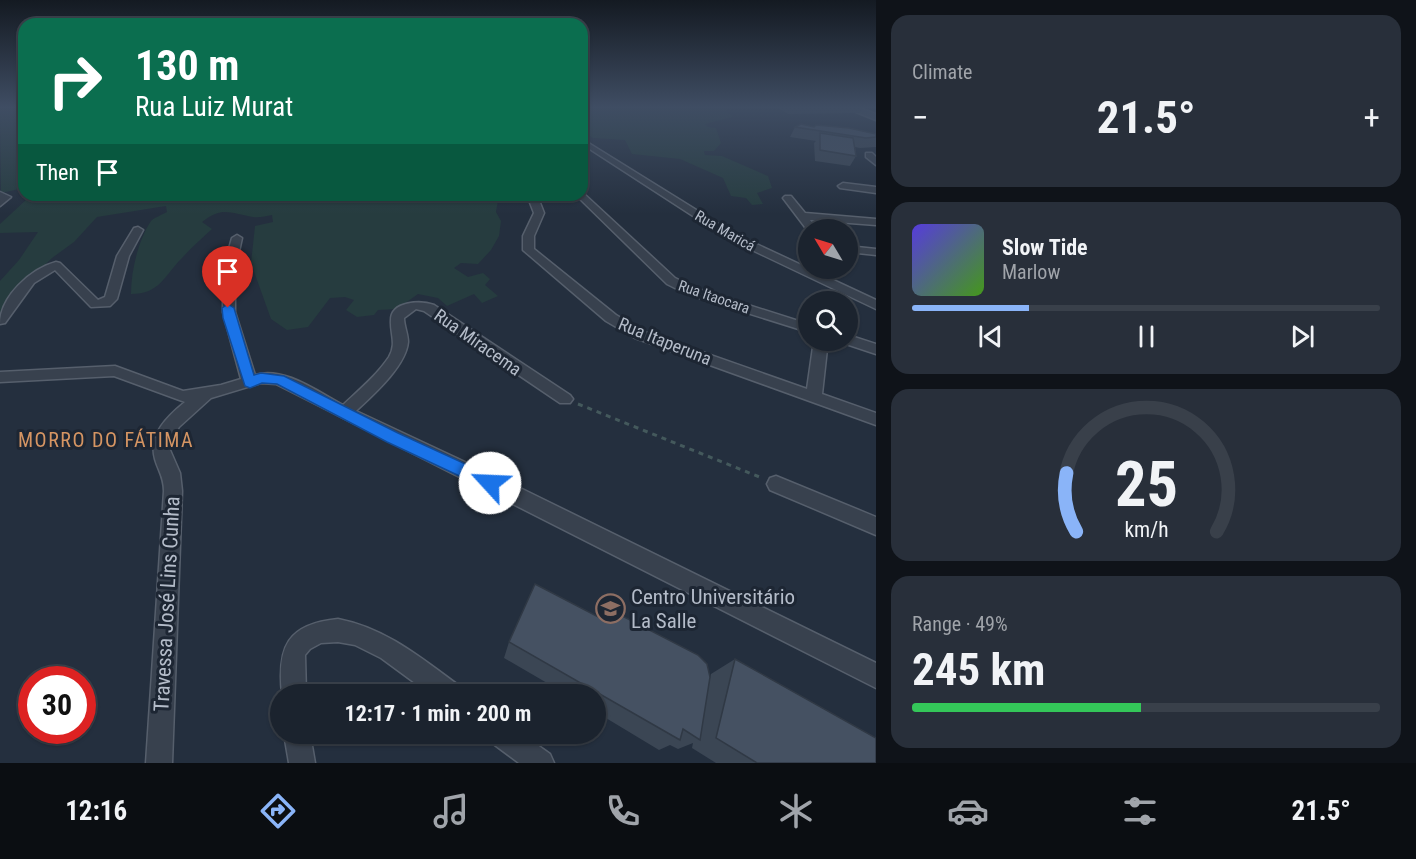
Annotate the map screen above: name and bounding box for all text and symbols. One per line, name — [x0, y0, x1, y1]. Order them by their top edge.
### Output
text: 130 m — [135, 41, 240, 90]
icon: right — [36, 42, 114, 120]
text: Climate — [912, 60, 972, 84]
text: Rua Luiz Murat — [135, 91, 293, 123]
text: 21.5° — [1097, 91, 1195, 144]
text: − — [912, 98, 929, 137]
text: + — [1364, 98, 1380, 137]
icon: arrive — [91, 156, 124, 189]
text: Then — [36, 160, 79, 185]
street label: Rua Maricá — [692, 207, 758, 255]
north arrow — [798, 219, 858, 279]
map controls — [798, 219, 858, 351]
text: Slow Tide — [1002, 235, 1088, 260]
pin — [202, 246, 253, 308]
icon: arrive — [211, 255, 244, 288]
text: Marlow — [1002, 260, 1060, 284]
street label: Rua Itaocara — [676, 276, 752, 318]
button: search — [798, 291, 858, 351]
street label: Rua Miracema — [430, 304, 526, 380]
street label: Rua Itaperuna — [615, 313, 715, 369]
icon: previous — [974, 320, 1007, 353]
icon: pause — [1130, 320, 1163, 353]
icon: next — [1286, 320, 1319, 353]
district label: MORRO DO FÁTIMA — [18, 428, 194, 452]
text: 25 — [1114, 448, 1178, 521]
position arrow — [458, 451, 522, 515]
street label: Travessa José Lins Cunha — [149, 496, 185, 712]
text: km/h — [1124, 517, 1168, 542]
place label: Centro Universitário La Salle — [631, 585, 795, 633]
school or university icon: Centro Universitário La Salle — [594, 593, 626, 625]
text: Range · 49% — [912, 612, 1008, 636]
text: 245 km — [912, 643, 1045, 696]
speed limit sign: 30 — [18, 666, 96, 744]
text: 12:17 · 1 min · 200 m — [345, 701, 531, 726]
icon: directions — [257, 790, 299, 832]
icon: music — [430, 790, 472, 832]
icon: phone — [602, 790, 644, 832]
icon: climate — [775, 790, 817, 832]
icon: car — [947, 790, 989, 832]
icon: filters — [1119, 790, 1161, 832]
text: 12:16 — [65, 795, 127, 827]
text: 21.5° — [1292, 795, 1351, 827]

